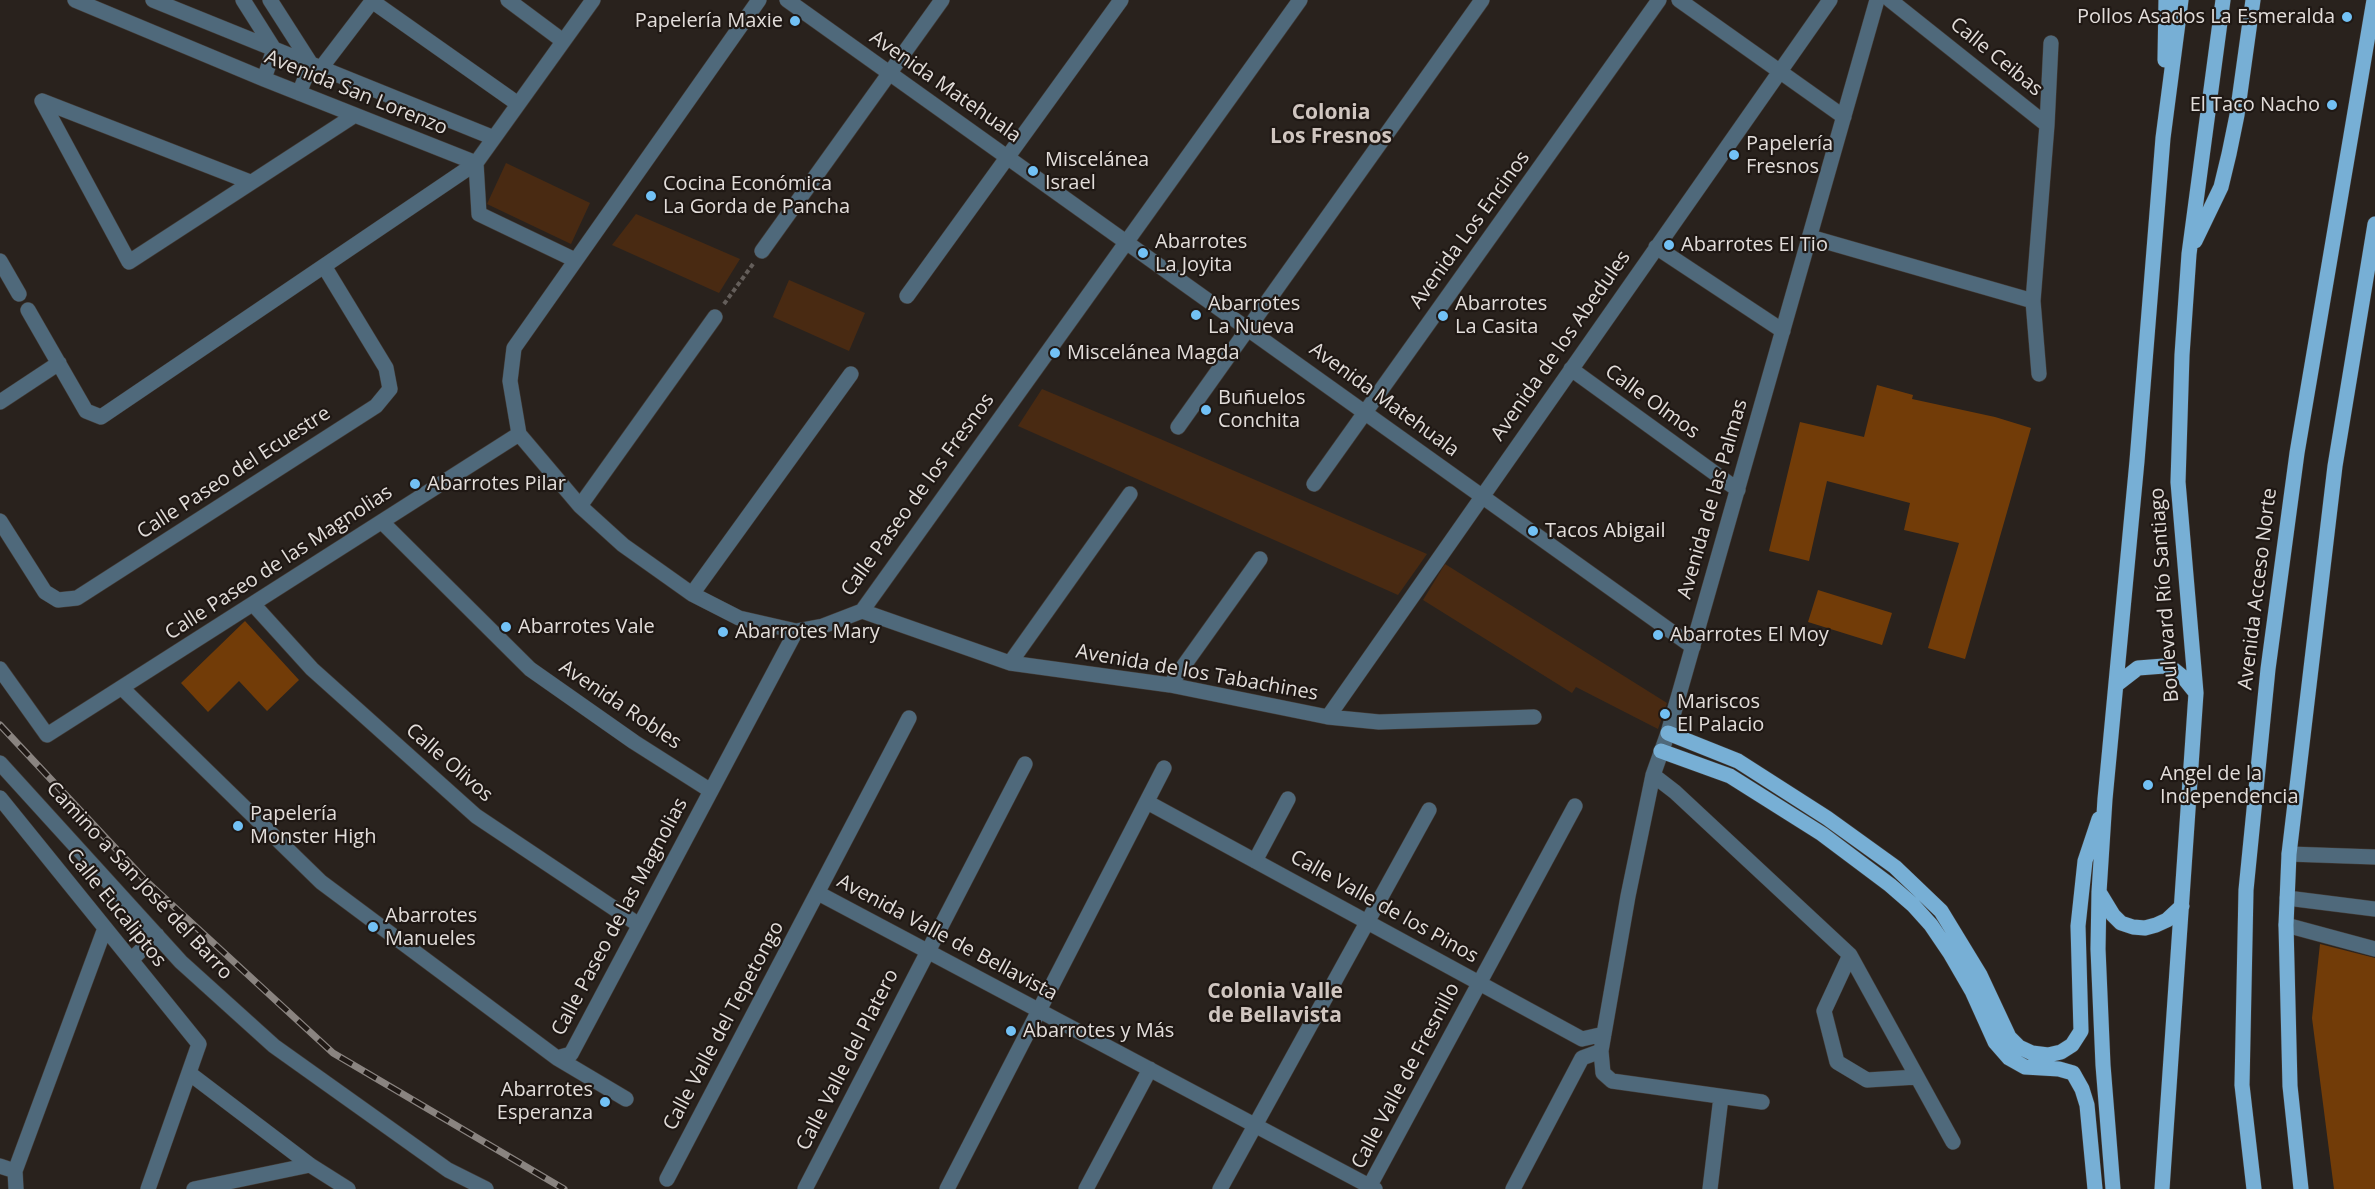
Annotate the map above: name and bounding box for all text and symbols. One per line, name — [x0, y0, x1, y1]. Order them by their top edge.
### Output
place label: Pollos Asados La Esmeralda — [2077, 5, 2335, 29]
place label: Papelería Maxie — [635, 9, 783, 33]
marker: Pollos Asados La Esmeralda — [2340, 10, 2354, 24]
street label: Calle Ceibas — [1945, 12, 2047, 102]
marker: Papelería Maxie — [788, 14, 802, 28]
street label: Avenida Matehuala — [865, 26, 1025, 148]
street label: Avenida San Lorenzo — [261, 45, 451, 141]
place label: El Taco Nacho — [2190, 93, 2320, 117]
marker: El Taco Nacho — [2325, 98, 2339, 112]
district label: Colonia Los Fresnos — [1270, 100, 1392, 150]
place label: Papelería Fresnos — [1746, 132, 1833, 179]
street label: Avenida Los Encinos — [1405, 147, 1535, 313]
place label: Miscelánea Israel — [1045, 148, 1149, 195]
marker: Papelería Fresnos — [1727, 148, 1741, 162]
marker: Miscelánea Israel — [1026, 164, 1040, 178]
place label: Cocina Económica La Gorda de Pancha — [663, 172, 850, 219]
marker: Cocina Económica La Gorda de Pancha — [644, 189, 658, 203]
place label: Abarrotes La Joyita — [1155, 230, 1247, 277]
place label: Abarrotes El Tio — [1681, 233, 1828, 257]
marker: Abarrotes El Tio — [1662, 238, 1676, 252]
marker: Abarrotes La Joyita — [1136, 246, 1150, 260]
street label: Avenida de los Abedules — [1486, 246, 1636, 446]
place label: Abarrotes La Nueva — [1208, 292, 1300, 339]
place label: Abarrotes La Casita — [1455, 292, 1547, 339]
marker: Abarrotes La Nueva — [1189, 308, 1203, 322]
marker: Abarrotes La Casita — [1436, 309, 1450, 323]
street label: Avenida Matehuala — [1305, 338, 1463, 462]
place label: Miscelánea Magda — [1067, 341, 1240, 365]
marker: Miscelánea Magda — [1048, 346, 1062, 360]
street label: Calle Olmos — [1600, 360, 1704, 444]
place label: Buñuelos Conchita — [1218, 386, 1306, 433]
street label: Calle Paseo de los Fresnos — [836, 389, 1000, 601]
street label: Avenida de las Palmas — [1673, 396, 1753, 602]
street label: Calle Paseo del Ecuestre — [133, 402, 335, 544]
marker: Buñuelos Conchita — [1199, 403, 1213, 417]
place label: Abarrotes Pilar — [427, 472, 566, 496]
marker: Abarrotes Pilar — [408, 477, 422, 491]
street label: Calle Paseo de las Magnolias — [161, 481, 397, 645]
street label: Boulevard Río Santiago — [2146, 487, 2184, 703]
street label: Avenida Acceso Norte — [2234, 487, 2282, 691]
place label: Tacos Abigail — [1545, 519, 1665, 543]
marker: Tacos Abigail — [1526, 524, 1540, 538]
place label: Abarrotes Vale — [518, 615, 655, 639]
marker: Abarrotes Vale — [499, 620, 513, 634]
place label: Abarrotes Mary — [735, 620, 880, 644]
place label: Abarrotes El Moy — [1670, 623, 1829, 647]
marker: Abarrotes Mary — [716, 625, 730, 639]
marker: Abarrotes El Moy — [1651, 628, 1665, 642]
street label: Avenida de los Tabachines — [1074, 640, 1320, 706]
street label: Avenida Robles — [554, 655, 686, 755]
place label: Mariscos El Palacio — [1677, 690, 1764, 737]
marker: Mariscos El Palacio — [1658, 707, 1672, 721]
street label: Calle Olivos — [401, 719, 497, 807]
place label: Angel de la Independencia — [2160, 762, 2299, 809]
street label: Camino a San José del Barro — [41, 777, 237, 985]
marker: Angel de la Independencia — [2141, 778, 2155, 792]
street label: Calle Paseo de las Magnolias — [547, 794, 693, 1040]
place label: Papelería Monster High — [250, 802, 376, 849]
marker: Papelería Monster High — [231, 819, 245, 833]
street label: Calle Eucaliptos — [61, 844, 171, 972]
street label: Calle Valle de los Pinos — [1286, 845, 1482, 969]
street label: Avenida Valle de Bellavista — [833, 870, 1061, 1006]
place label: Abarrotes Manueles — [385, 904, 477, 951]
street label: Calle Valle del Tepetongo — [659, 917, 789, 1135]
marker: Abarrotes Manueles — [366, 920, 380, 934]
street label: Calle Valle del Platero — [792, 965, 904, 1155]
district label: Colonia Valle de Bellavista — [1207, 979, 1343, 1029]
street label: Calle Valle de Fresnillo — [1347, 979, 1465, 1173]
place label: Abarrotes y Más — [1023, 1019, 1174, 1043]
marker: Abarrotes y Más — [1004, 1024, 1018, 1038]
place label: Abarrotes Esperanza — [497, 1078, 593, 1125]
marker: Abarrotes Esperanza — [598, 1095, 612, 1109]

